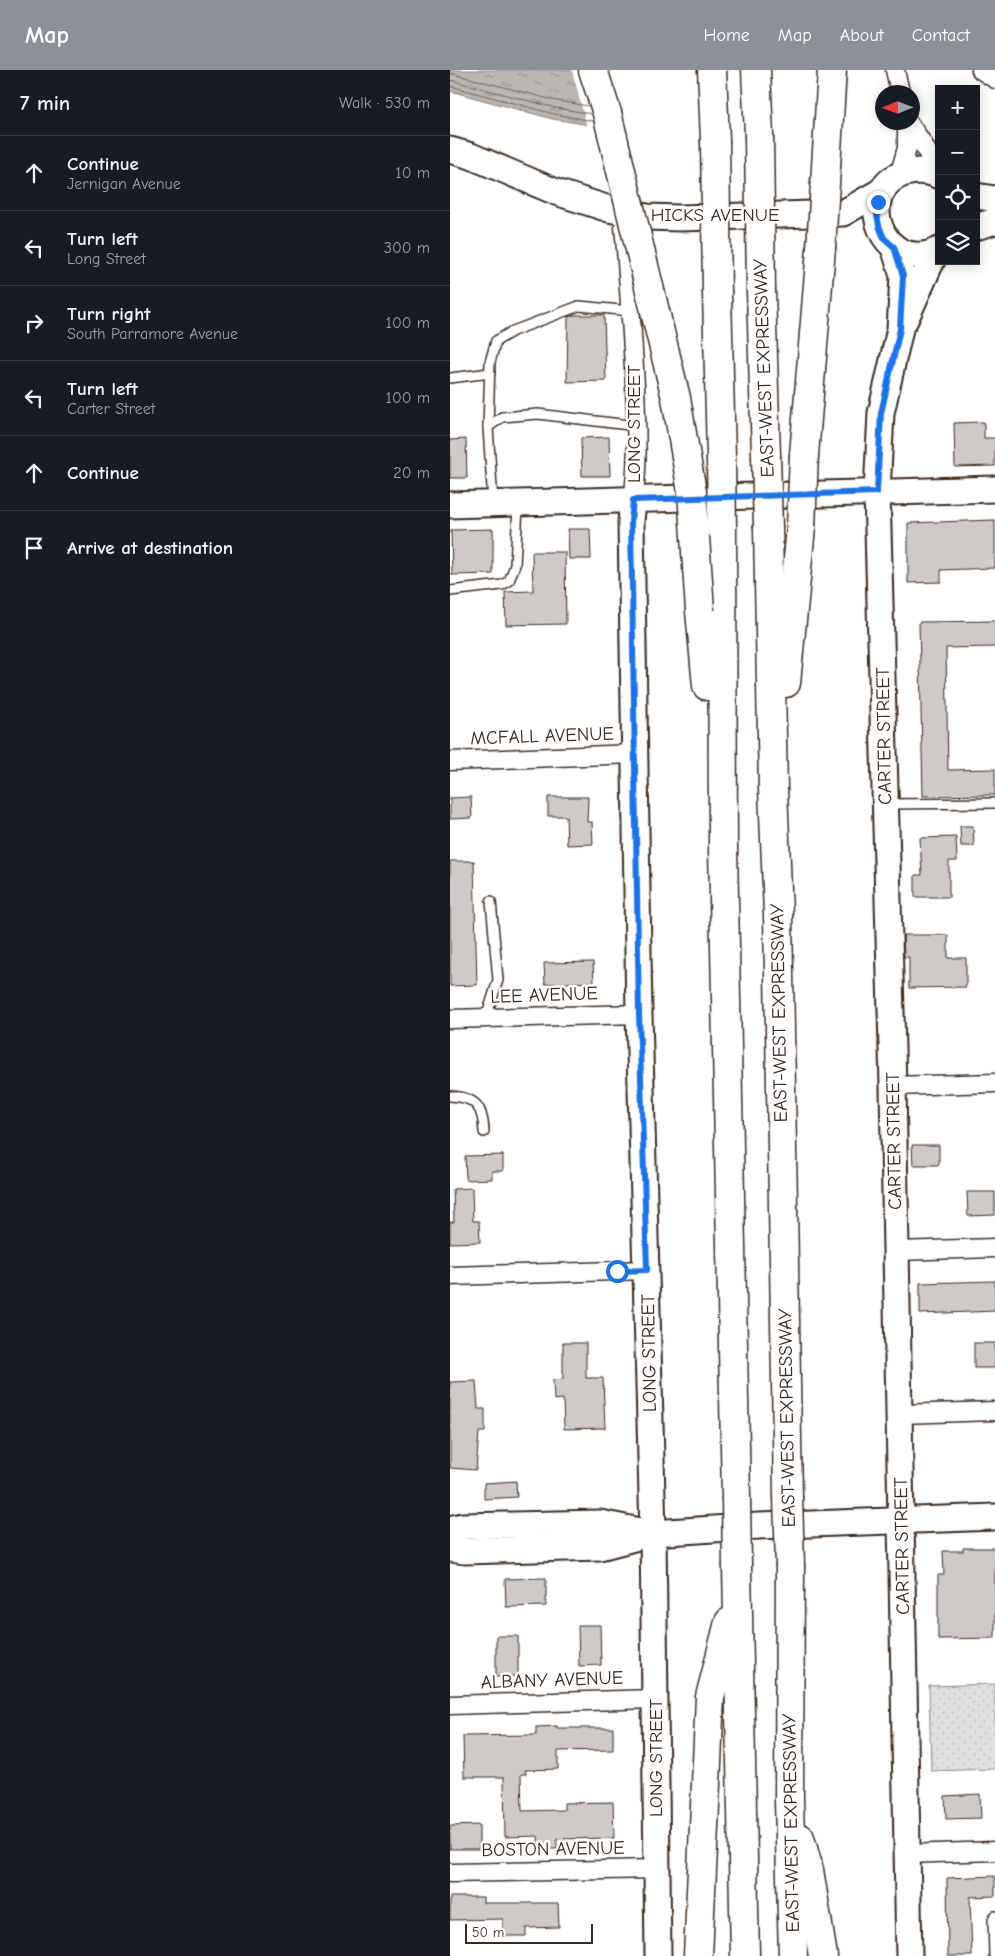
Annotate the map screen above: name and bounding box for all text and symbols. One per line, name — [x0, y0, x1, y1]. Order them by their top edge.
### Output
text: Map — [25, 21, 69, 49]
text: Home — [703, 25, 750, 46]
text: Map — [778, 25, 812, 46]
text: About — [840, 25, 884, 46]
text: Contact — [912, 25, 970, 46]
north arrow — [875, 85, 920, 130]
map controls — [935, 85, 980, 265]
button: + — [935, 85, 980, 130]
text: 7 min — [20, 91, 70, 115]
text: Walk · 530 m — [339, 94, 430, 112]
button: − — [935, 130, 980, 175]
text: Continue — [67, 153, 139, 175]
icon: ahead — [20, 159, 48, 187]
text: 10 m — [395, 164, 430, 182]
text: Jernigan Avenue — [67, 175, 181, 193]
button: locate — [935, 175, 980, 220]
route end — [867, 191, 890, 214]
street label: HICKS AVENUE — [651, 204, 779, 226]
button: layers — [935, 220, 980, 265]
text: Turn left — [67, 228, 138, 250]
icon: left — [20, 234, 48, 262]
text: 300 m — [384, 239, 430, 257]
text: Long Street — [67, 250, 146, 268]
street label: EAST-WEST EXPRESSWAY — [749, 258, 779, 478]
text: Turn right — [67, 303, 151, 325]
icon: right — [20, 309, 48, 337]
text: 100 m — [386, 314, 430, 332]
text: South Parramore Avenue — [67, 325, 238, 343]
street label: LONG STREET — [623, 365, 645, 483]
text: Turn left — [67, 378, 138, 400]
icon: left — [20, 384, 48, 412]
text: 100 m — [386, 389, 430, 407]
text: Carter Street — [67, 400, 155, 418]
icon: ahead — [20, 459, 48, 487]
text: Continue — [67, 462, 139, 484]
text: 20 m — [393, 464, 430, 482]
icon: arrive — [20, 534, 48, 562]
text: Arrive at destination — [67, 537, 233, 559]
street label: CARTER STREET — [872, 667, 896, 805]
street label: MCFALL AVENUE — [470, 723, 614, 749]
street label: EAST-WEST EXPRESSWAY — [766, 903, 792, 1123]
street label: LEE AVENUE — [490, 982, 598, 1008]
street label: CARTER STREET — [882, 1072, 906, 1210]
route start — [606, 1260, 629, 1283]
street label: LONG STREET — [637, 1294, 661, 1412]
street label: EAST-WEST EXPRESSWAY — [774, 1308, 800, 1528]
street label: CARTER STREET — [890, 1477, 914, 1615]
street label: ALBANY AVENUE — [480, 1667, 624, 1693]
street label: LONG STREET — [645, 1699, 667, 1817]
street label: EAST-WEST EXPRESSWAY — [778, 1713, 804, 1933]
street label: BOSTON AVENUE — [481, 1837, 625, 1861]
scale bar — [465, 1921, 592, 1944]
text: 50 m — [472, 1924, 504, 1941]

